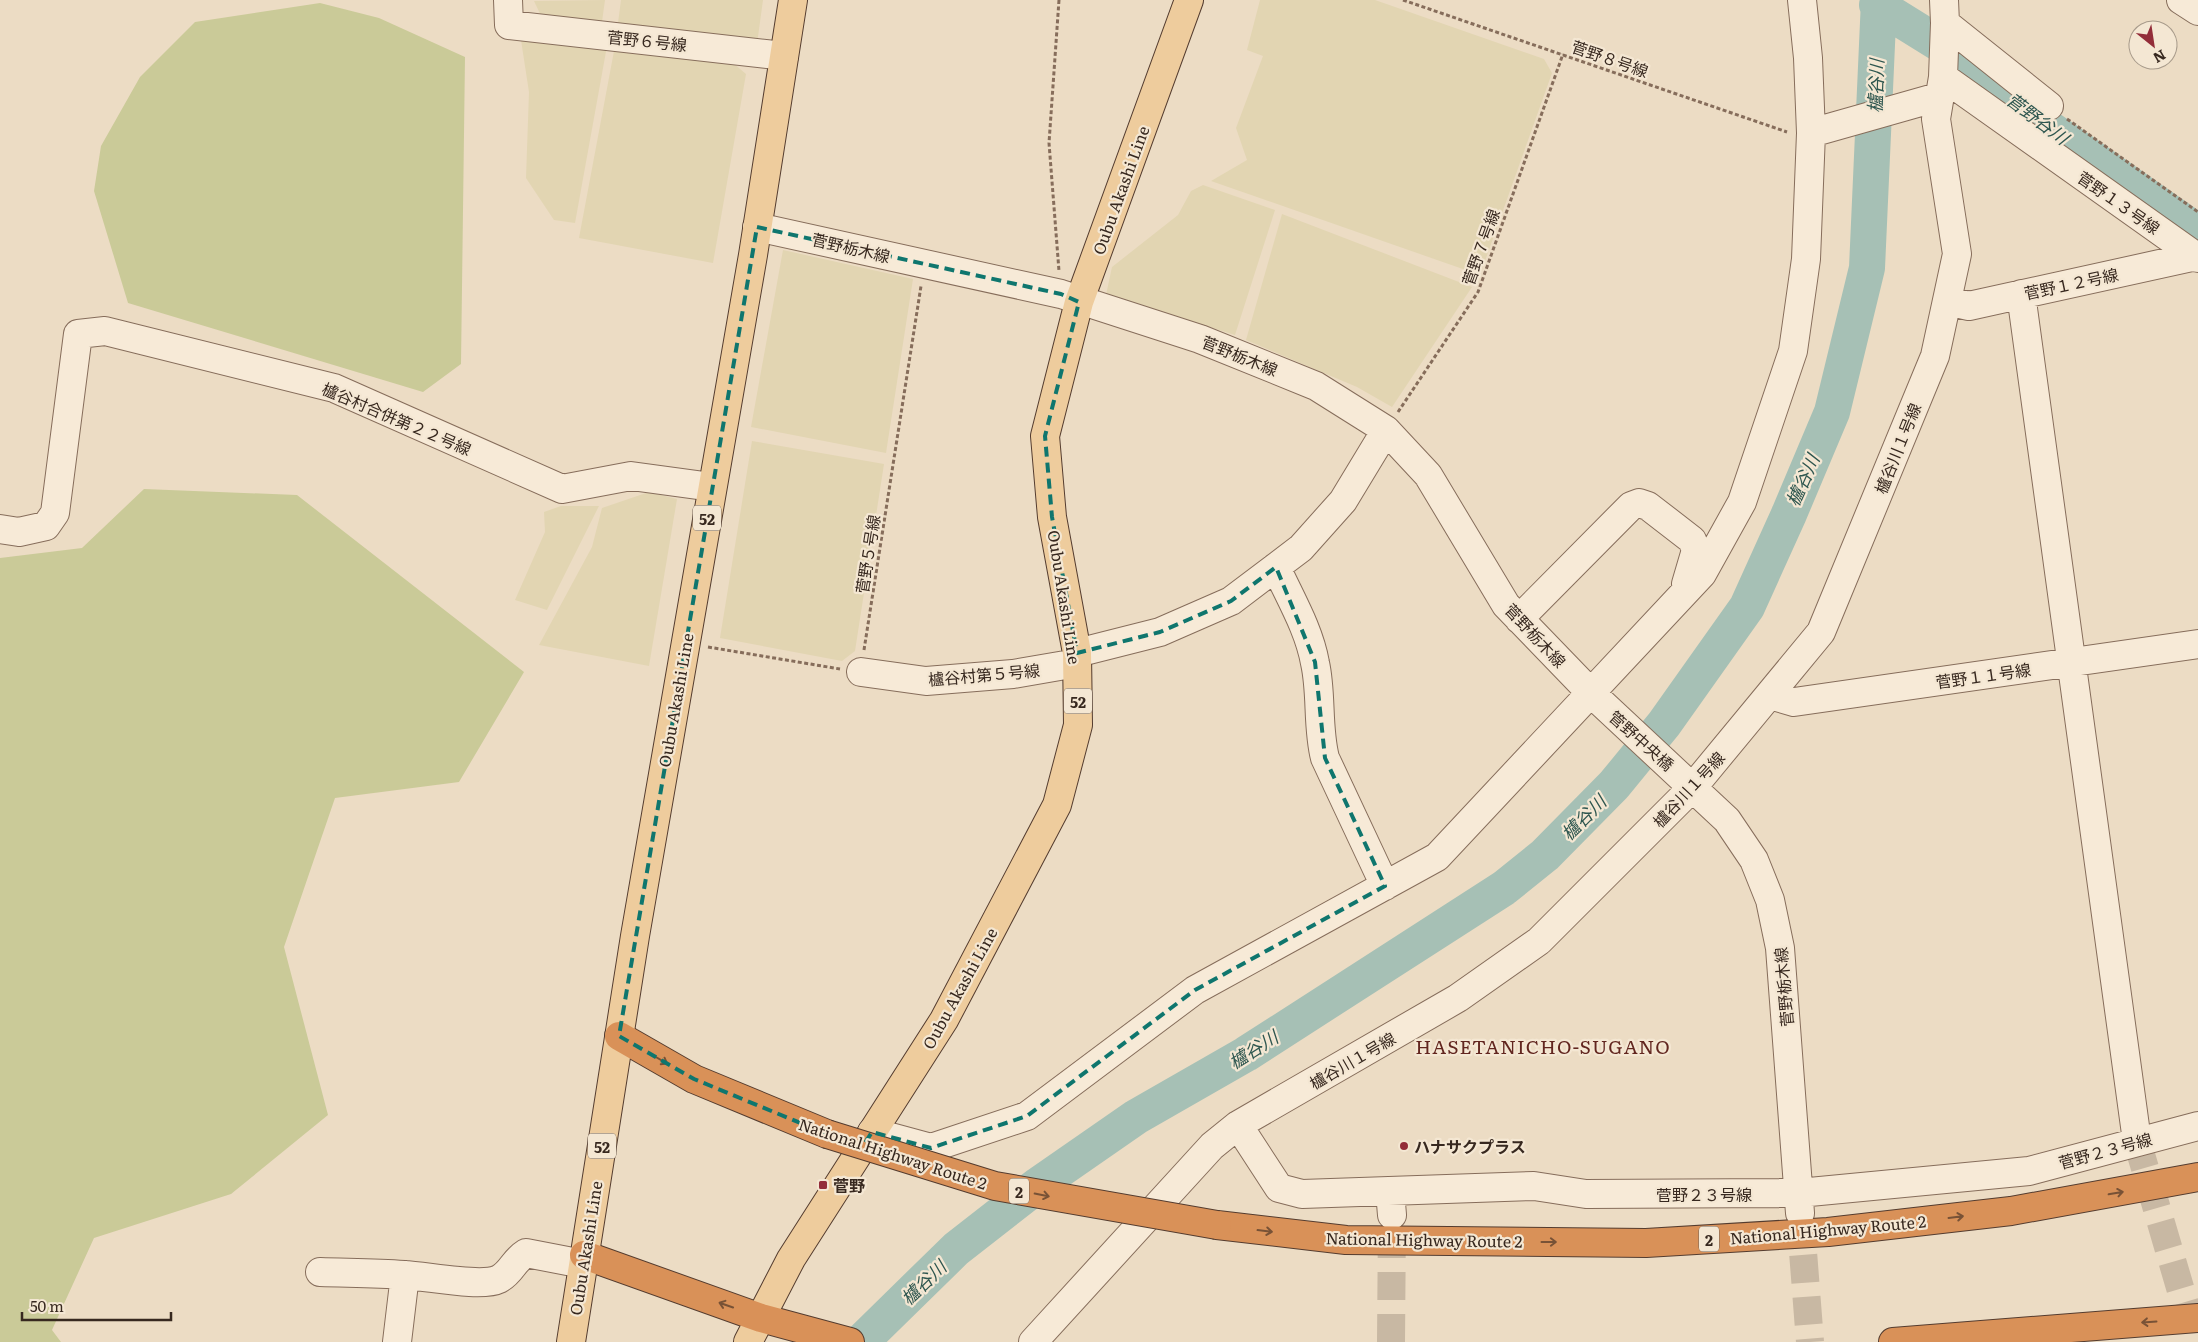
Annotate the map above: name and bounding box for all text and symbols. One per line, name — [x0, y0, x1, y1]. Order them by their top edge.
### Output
north arrow — [2128, 20, 2178, 70]
street label: 菅野６号線 — [606, 24, 688, 56]
street label: 菅野８号線 — [1568, 34, 1652, 82]
text: N — [2150, 46, 2170, 69]
water label: 櫨谷川 — [1861, 57, 1890, 113]
water label: 菅野谷川 — [2001, 86, 2076, 152]
street label: Oubu Akashi Line — [1086, 122, 1154, 258]
street label: 菅野１３号線 — [2073, 165, 2165, 239]
street label: 菅野７号線 — [1455, 205, 1505, 289]
street label: 菅野栃木線 — [809, 226, 893, 268]
street label: 菅野１２号線 — [2022, 261, 2120, 305]
street label: 菅野栃木線 — [1198, 329, 1282, 381]
street label: 櫨谷村合併第２２号線 — [319, 376, 475, 460]
street label: 櫨谷川１号線 — [1868, 399, 1926, 497]
water label: 櫨谷川 — [1779, 448, 1826, 510]
road number: 52 — [693, 506, 721, 530]
street label: 菅野５号線 — [849, 513, 885, 595]
street label: Oubu Akashi Line — [1043, 528, 1087, 666]
street label: 菅野栃木線 — [1500, 598, 1572, 672]
street label: Oubu Akashi Line — [651, 631, 699, 769]
street label: 菅野１１号線 — [1934, 656, 2032, 694]
street label: 櫨谷村第５号線 — [927, 657, 1041, 691]
road number: 52 — [1064, 688, 1092, 714]
street label: 管野中央橋 — [1604, 704, 1680, 776]
street label: 櫨谷川１号線 — [1646, 746, 1730, 832]
water label: 櫨谷川 — [1554, 787, 1613, 846]
street label: Oubu Akashi Line — [916, 923, 1002, 1053]
street label: 菅野栃木線 — [1768, 946, 1798, 1028]
water label: 櫨谷川 — [1223, 1022, 1285, 1075]
street label: 櫨谷川１号線 — [1304, 1026, 1400, 1094]
district label: HASETANICHO-SUGANO — [1415, 1032, 1671, 1060]
one-way arrow — [654, 1055, 669, 1065]
street label: National Highway Route 2 — [796, 1111, 990, 1195]
street label: 菅野２３号線 — [2056, 1126, 2154, 1174]
road number: 52 — [588, 1134, 616, 1158]
place label: ハナサクプラス — [1414, 1134, 1526, 1158]
marker: ハナサクプラス — [1398, 1140, 1410, 1152]
place label: 菅野 — [833, 1173, 865, 1197]
road number: 2 — [1009, 1178, 1029, 1204]
street label: Oubu Akashi Line — [563, 1179, 607, 1317]
marker: 菅野 — [817, 1179, 829, 1191]
street label: 菅野２３号線 — [1656, 1182, 1752, 1206]
one-way arrow — [2108, 1188, 2124, 1198]
one-way arrow — [1033, 1191, 1049, 1200]
street label: National Highway Route 2 — [1729, 1208, 1927, 1250]
one-way arrow — [1947, 1212, 1963, 1222]
street label: National Highway Route 2 — [1325, 1225, 1523, 1253]
one-way arrow — [1257, 1226, 1273, 1236]
road number: 2 — [1699, 1226, 1719, 1252]
one-way arrow — [1541, 1237, 1557, 1247]
water label: 櫨谷川 — [894, 1252, 953, 1310]
scale bar — [22, 1290, 171, 1322]
text: 50 m — [30, 1294, 64, 1317]
one-way arrow — [719, 1300, 734, 1309]
one-way arrow — [2142, 1317, 2158, 1326]

